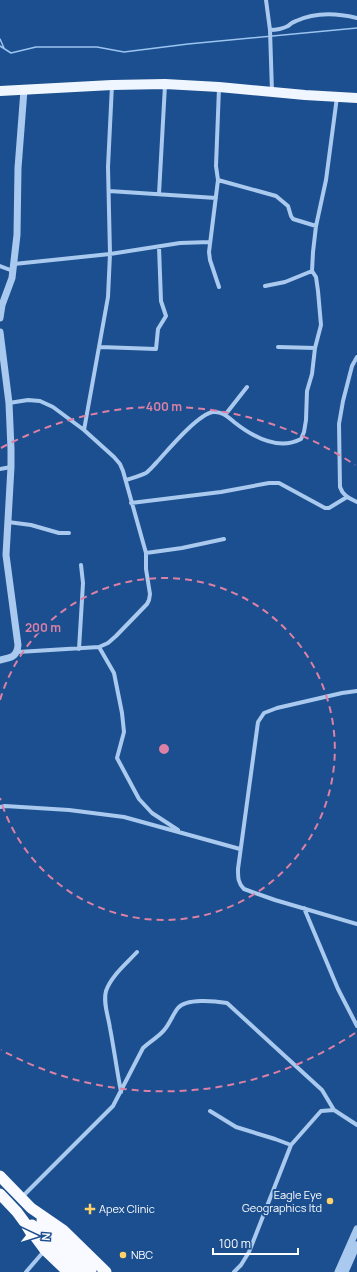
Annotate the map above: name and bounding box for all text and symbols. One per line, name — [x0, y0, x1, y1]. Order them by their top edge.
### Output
text: 400 m — [146, 398, 182, 415]
text: 200 m — [25, 619, 61, 636]
centre of rings — [157, 742, 171, 756]
place label: Eagle Eye Geographics ltd — [242, 1187, 323, 1215]
marker: Eagle Eye Geographics ltd — [325, 1196, 335, 1206]
place label: Apex Clinic — [99, 1201, 155, 1216]
marker: Apex Clinic — [84, 1203, 96, 1215]
north arrow — [16, 1216, 56, 1256]
scale bar — [213, 1230, 298, 1256]
text: N — [39, 1232, 54, 1241]
text: 100 m — [219, 1235, 251, 1252]
place label: NBC — [131, 1247, 153, 1262]
marker: NBC — [118, 1250, 128, 1260]

